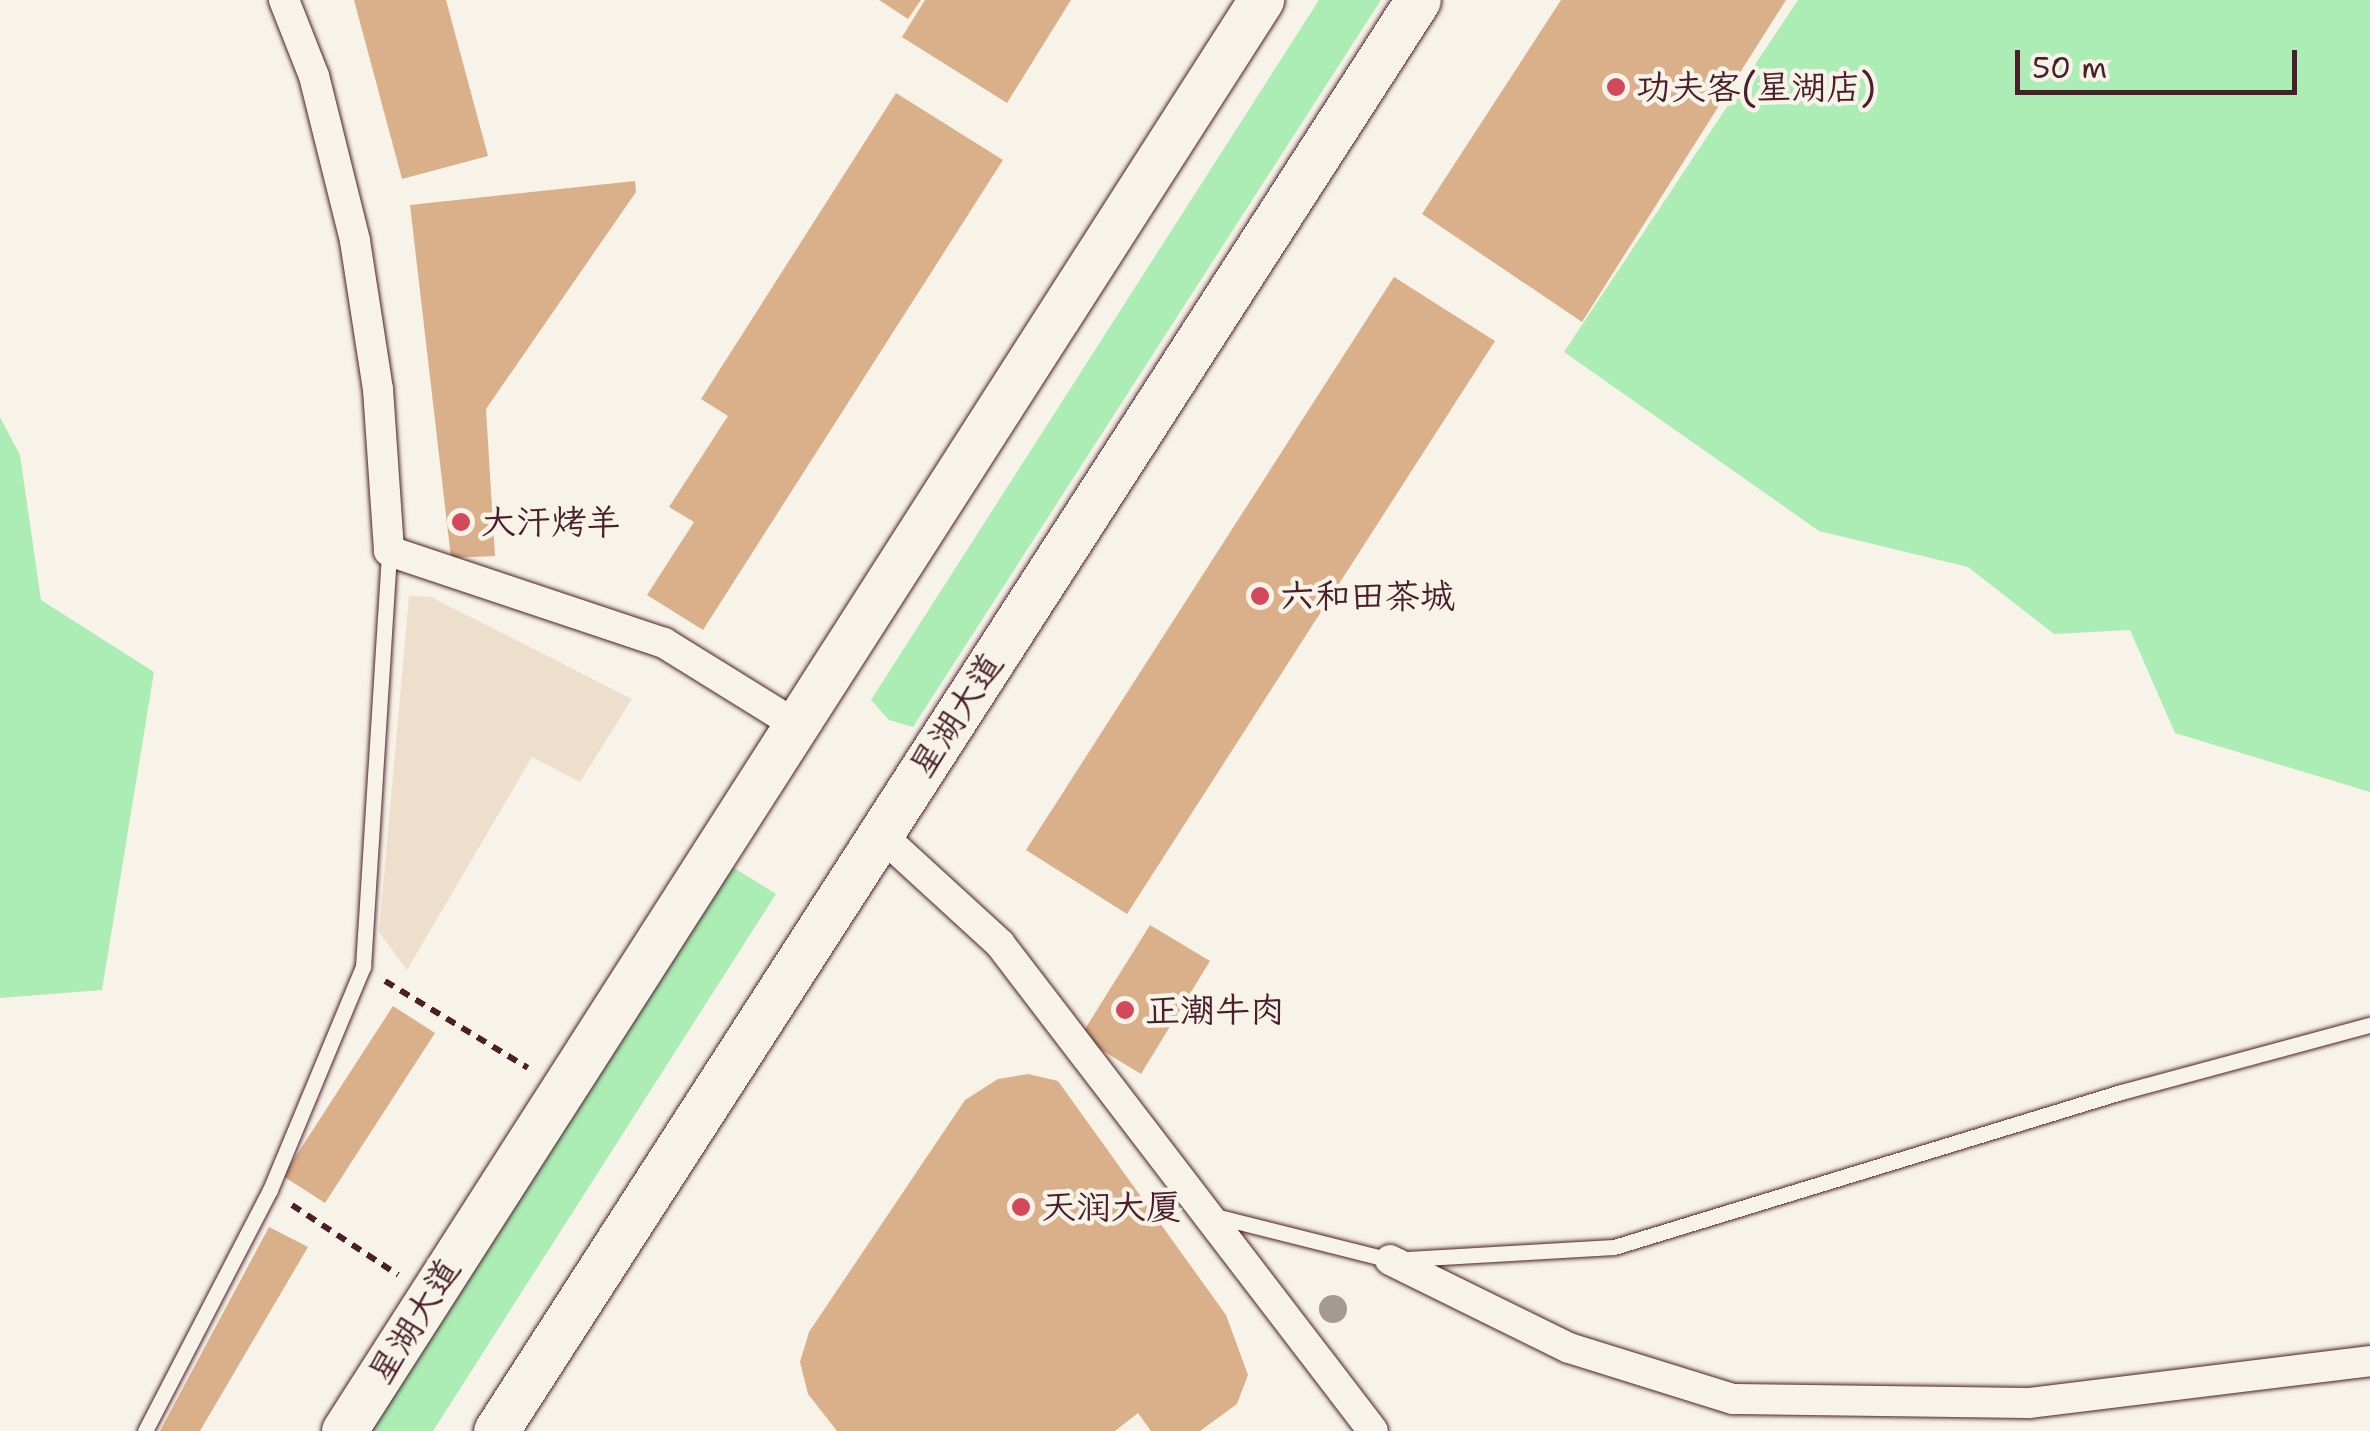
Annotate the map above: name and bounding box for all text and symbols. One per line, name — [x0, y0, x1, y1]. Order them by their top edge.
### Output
scale bar — [2020, 30, 2302, 92]
text: 50 m — [2032, 47, 2107, 88]
place label: 功夫客(星湖店) — [1636, 66, 1876, 108]
marker: 功夫客(星湖店) — [1605, 76, 1627, 98]
place label: 大汗烤羊 — [481, 501, 621, 543]
marker: 大汗烤羊 — [450, 511, 472, 533]
place label: 六和田茶城 — [1280, 575, 1455, 617]
marker: 六和田茶城 — [1249, 585, 1271, 607]
street label: 星湖大道 — [900, 645, 1012, 785]
place label: 正潮牛肉 — [1145, 989, 1285, 1031]
marker: 正潮牛肉 — [1114, 999, 1136, 1021]
place label: 天润大厦 — [1041, 1186, 1181, 1228]
marker: 天润大厦 — [1010, 1196, 1032, 1218]
street label: 星湖大道 — [359, 1251, 469, 1391]

